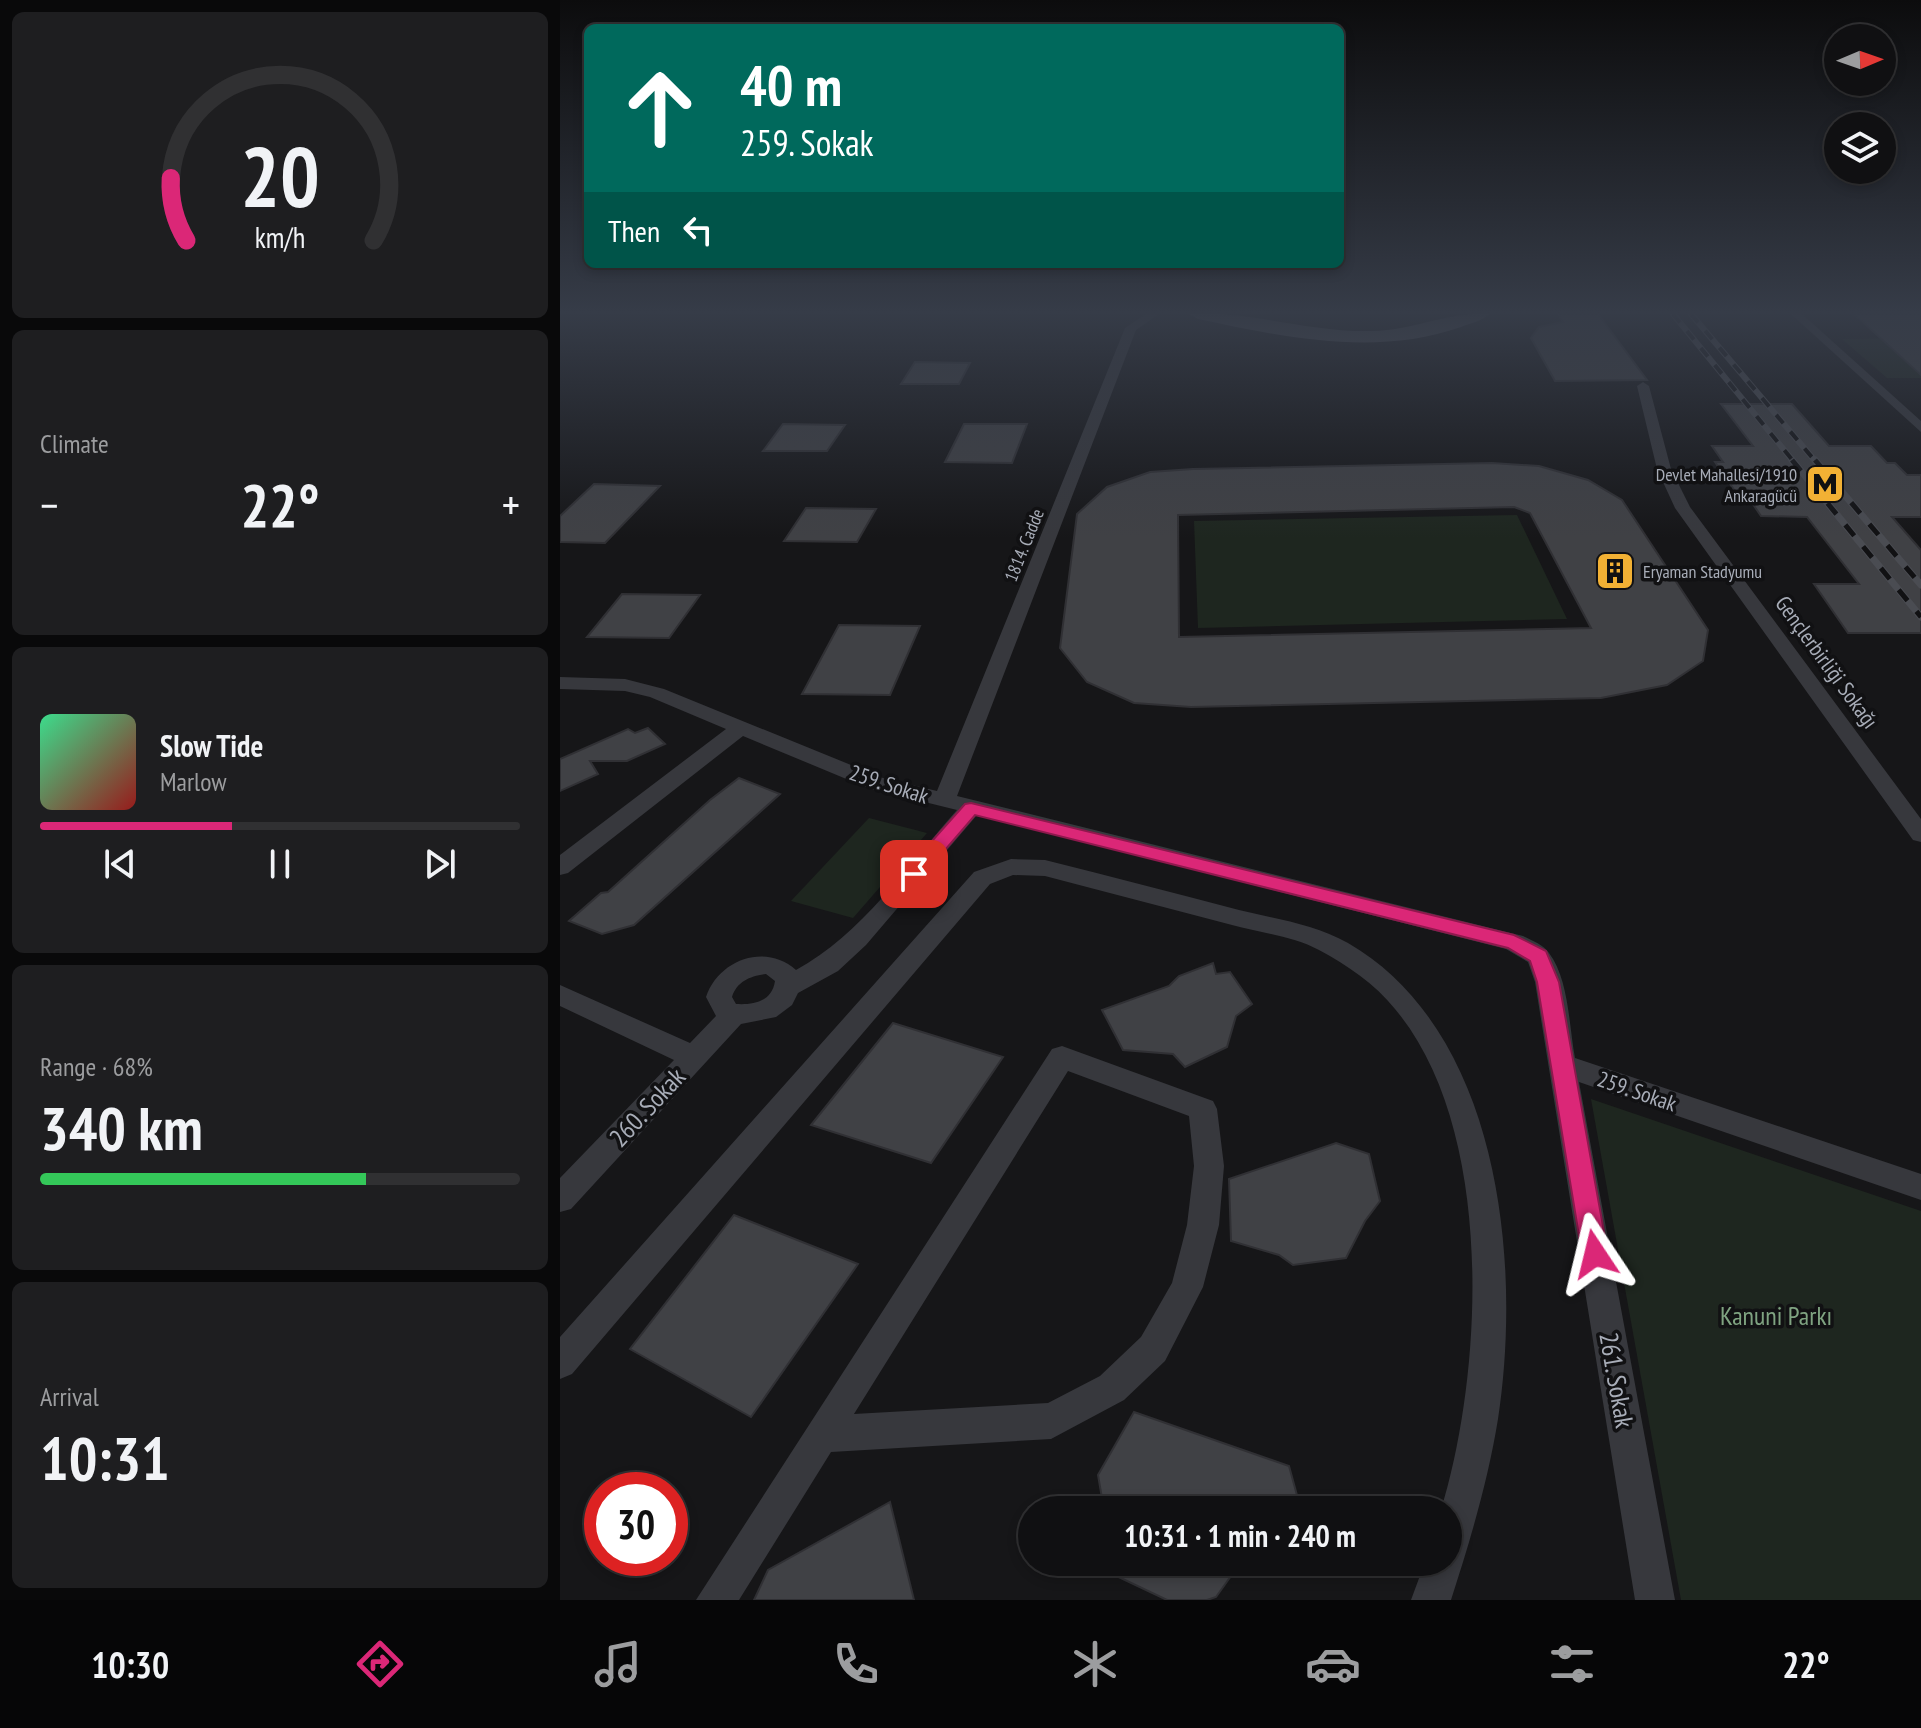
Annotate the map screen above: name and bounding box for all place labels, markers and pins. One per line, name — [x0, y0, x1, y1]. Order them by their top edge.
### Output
place label: Devlet Mahallesi/1910 Ankaragücü — [1656, 463, 1797, 507]
metro station icon: Devlet Mahallesi/1910 Ankaragücü — [1804, 463, 1846, 505]
building icon: Eryaman Stadyumu — [1594, 550, 1636, 592]
place label: Eryaman Stadyumu — [1643, 560, 1762, 583]
pin — [880, 840, 948, 908]

